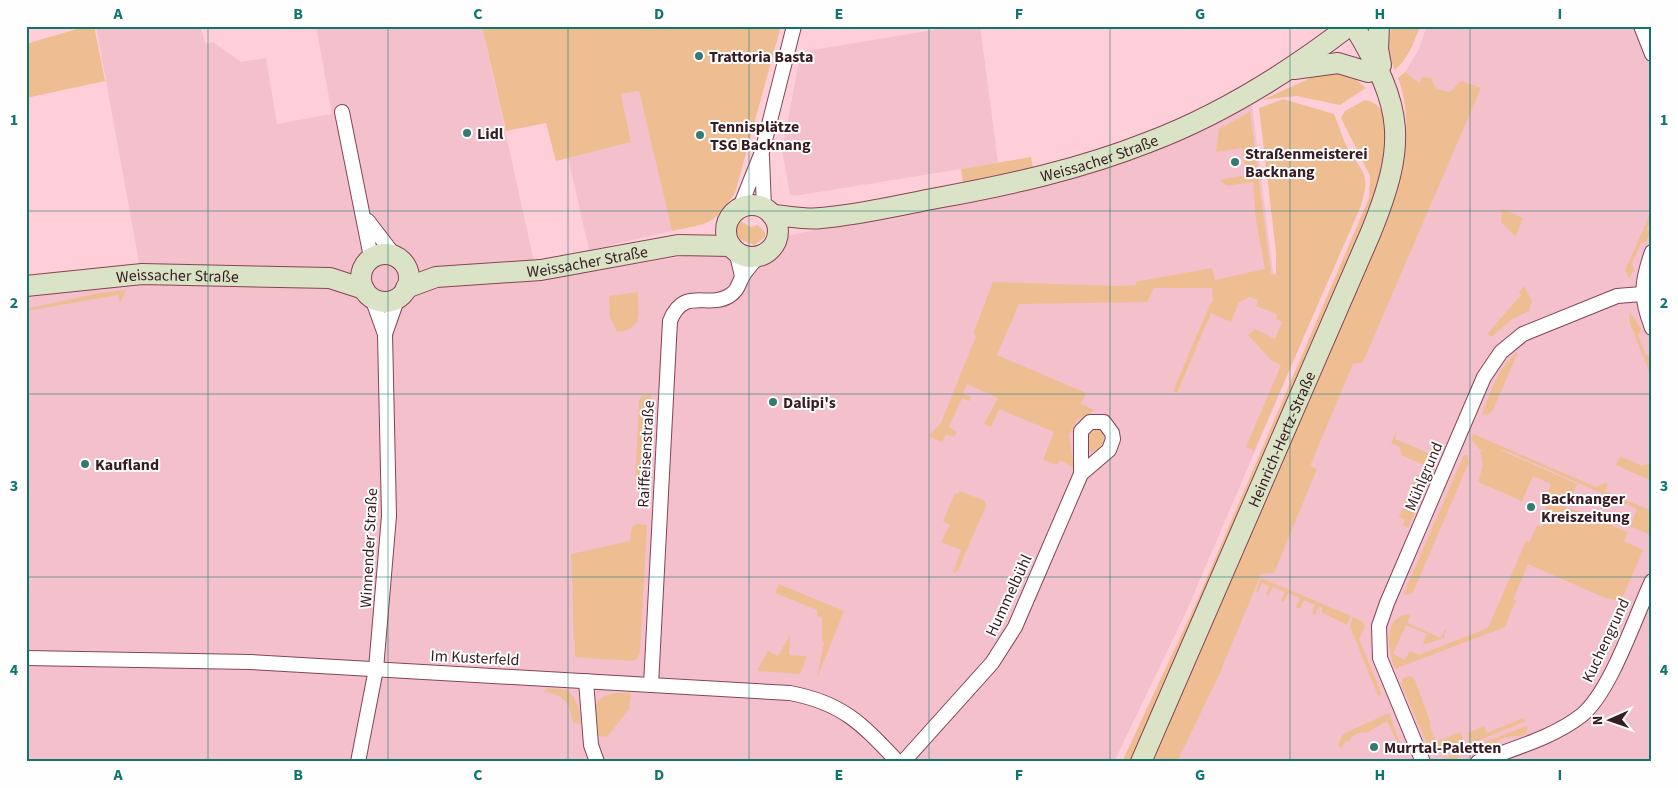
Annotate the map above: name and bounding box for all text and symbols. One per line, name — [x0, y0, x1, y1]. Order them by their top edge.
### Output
text: A — [112, 3, 123, 25]
text: B — [293, 3, 303, 25]
text: C — [473, 3, 483, 25]
text: D — [654, 3, 664, 25]
text: E — [835, 3, 843, 25]
text: F — [1015, 3, 1023, 25]
text: G — [1195, 3, 1205, 25]
text: H — [1375, 3, 1385, 25]
text: I — [1558, 3, 1562, 25]
place label: Trattoria Basta — [709, 46, 813, 68]
marker: Trattoria Basta — [693, 50, 705, 62]
text: 1 — [10, 109, 18, 131]
text: 1 — [1660, 109, 1668, 131]
place label: Tennisplätze TSG Backnang — [710, 116, 811, 156]
place label: Lidl — [477, 123, 504, 145]
marker: Lidl — [461, 127, 473, 139]
marker: Tennisplätze TSG Backnang — [694, 129, 706, 141]
street label: Weissacher Straße — [1038, 130, 1162, 188]
place label: Straßenmeisterei Backnang — [1245, 143, 1368, 183]
marker: Straßenmeisterei Backnang — [1229, 156, 1241, 168]
street label: Weissacher Straße — [526, 241, 650, 283]
street label: Weissacher Straße — [115, 264, 239, 289]
text: 2 — [10, 292, 18, 314]
text: 2 — [1660, 292, 1668, 314]
street label: Heinrich-Hertz-Straße — [1243, 368, 1321, 511]
place label: Dalipi's — [783, 392, 836, 414]
marker: Dalipi's — [767, 396, 779, 408]
street label: Raiffeisenstraße — [632, 400, 660, 508]
street label: Mühlgrund — [1400, 438, 1448, 514]
place label: Kaufland — [95, 454, 159, 476]
marker: Kaufland — [79, 458, 91, 470]
text: 3 — [10, 475, 18, 497]
text: 3 — [1660, 475, 1668, 497]
street label: Winnender Straße — [355, 487, 383, 609]
place label: Backnanger Kreiszeitung — [1541, 488, 1630, 528]
marker: Backnanger Kreiszeitung — [1525, 501, 1537, 513]
street label: Hummelbühl — [980, 551, 1037, 640]
street label: Kuchengrund — [1577, 595, 1635, 686]
street label: Im Kusterfeld — [430, 645, 520, 671]
text: 4 — [10, 659, 19, 681]
text: 4 — [1660, 659, 1669, 681]
north arrow — [1586, 696, 1636, 746]
text: N — [1588, 715, 1608, 725]
place label: Murrtal-Paletten — [1384, 737, 1501, 759]
marker: Murrtal-Paletten — [1368, 741, 1380, 753]
text: A — [112, 764, 123, 786]
text: B — [293, 764, 303, 786]
text: C — [473, 764, 483, 786]
text: D — [654, 764, 664, 786]
text: E — [835, 764, 843, 786]
text: F — [1015, 764, 1023, 786]
text: G — [1195, 764, 1205, 786]
text: H — [1375, 764, 1385, 786]
text: I — [1558, 764, 1562, 786]

